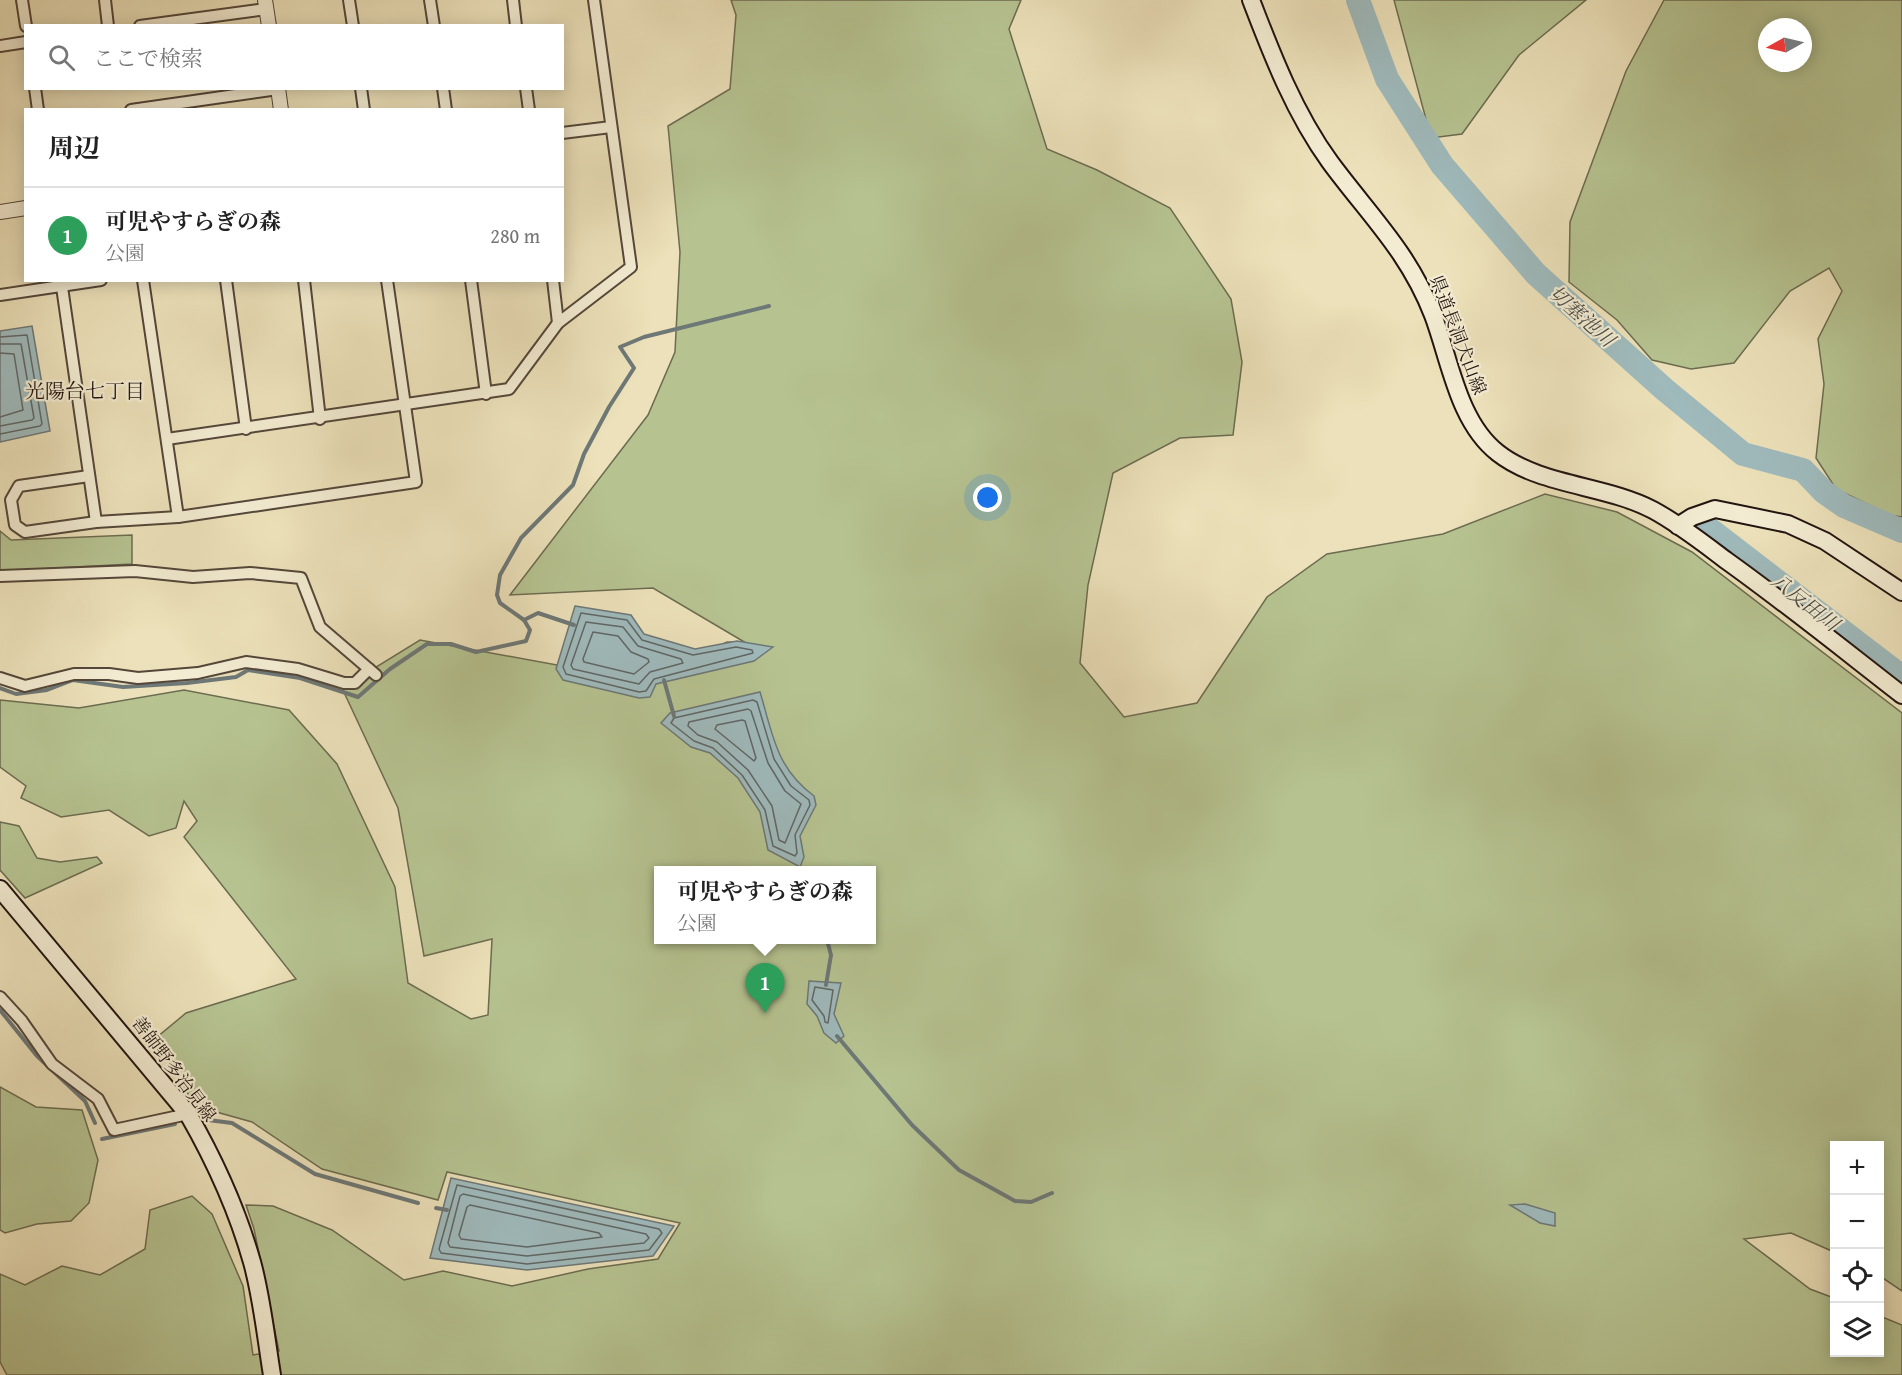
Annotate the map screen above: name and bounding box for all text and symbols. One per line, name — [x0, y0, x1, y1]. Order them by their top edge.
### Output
north arrow — [1758, 18, 1812, 72]
search box — [24, 24, 564, 90]
icon: search — [45, 41, 78, 74]
text: ここで検索 — [93, 42, 203, 74]
text: 周辺 — [48, 128, 100, 167]
text: 可児やすらぎの森 — [105, 205, 281, 237]
text: 1 — [62, 221, 73, 250]
text: 280 m — [490, 221, 540, 250]
text: 公園 — [105, 238, 145, 267]
street label: 県道長洞犬山線 — [1423, 271, 1494, 398]
water label: 切塞池川 — [1543, 278, 1623, 355]
district label: 光陽台七丁目 — [25, 376, 145, 405]
your location — [973, 483, 1002, 512]
water label: 八反田川 — [1765, 566, 1847, 639]
popup — [654, 866, 876, 944]
text: 可児やすらぎの森 — [677, 875, 853, 907]
text: 公園 — [677, 908, 717, 937]
pin: 1 — [746, 964, 784, 1013]
street label: 善師野多治見線 — [126, 1010, 223, 1127]
map controls — [1830, 1141, 1884, 1357]
button: + — [1830, 1141, 1884, 1195]
button: − — [1830, 1195, 1884, 1249]
button: locate — [1830, 1249, 1884, 1303]
button: layers — [1830, 1303, 1884, 1357]

